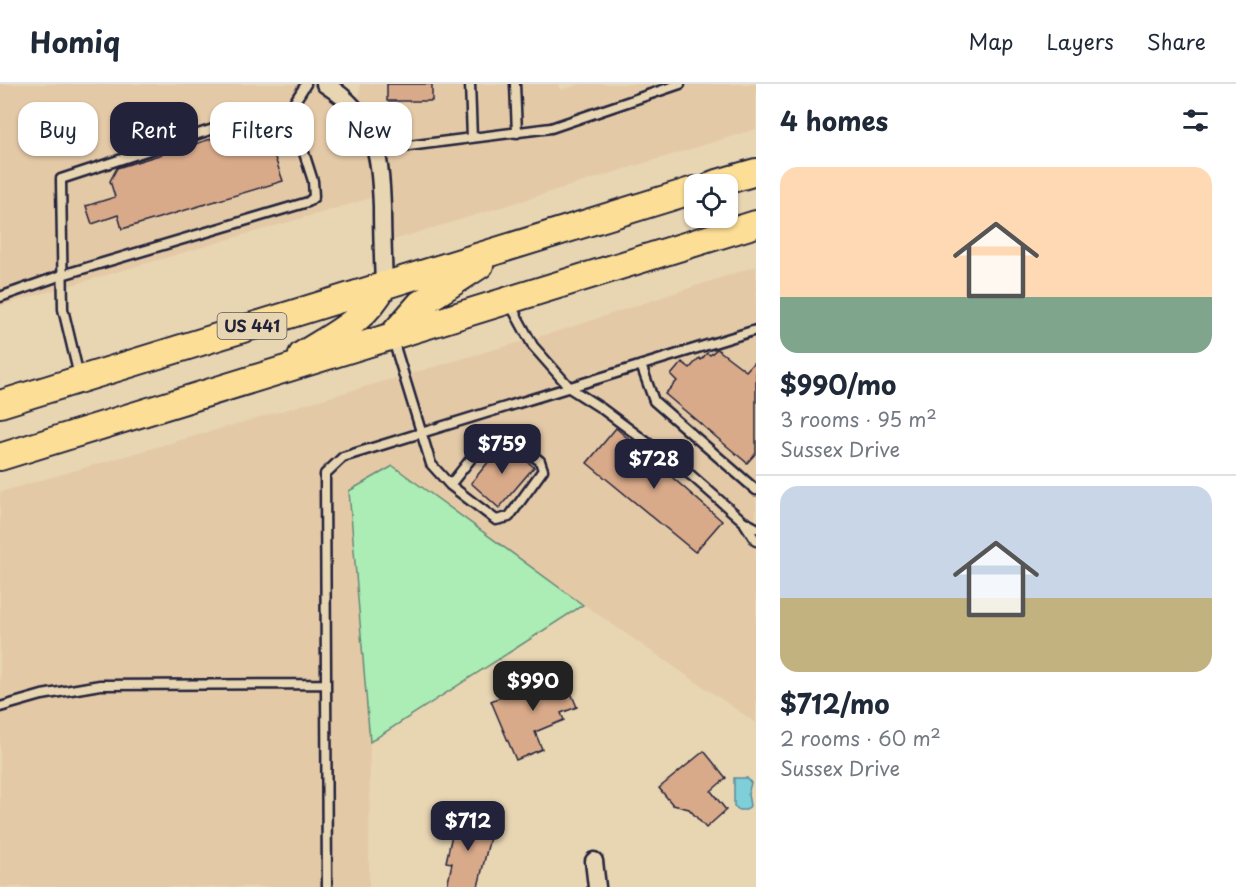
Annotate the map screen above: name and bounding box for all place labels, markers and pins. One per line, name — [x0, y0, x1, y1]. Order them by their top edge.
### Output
pin: $759 — [466, 424, 538, 475]
pin: $728 — [618, 439, 690, 490]
pin: $990 — [497, 661, 569, 712]
pin: $712 — [432, 801, 504, 852]

